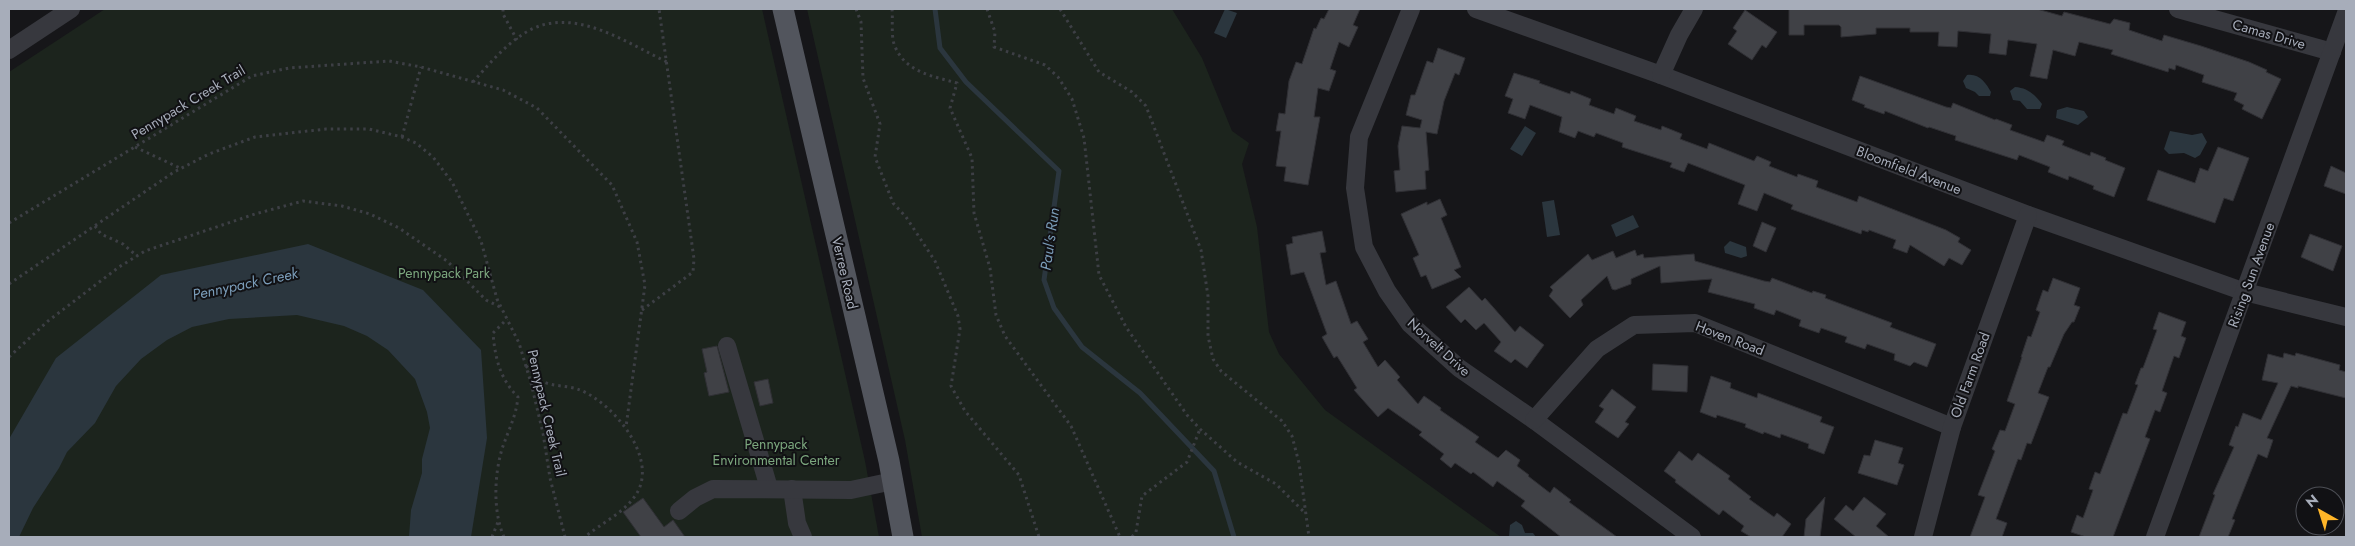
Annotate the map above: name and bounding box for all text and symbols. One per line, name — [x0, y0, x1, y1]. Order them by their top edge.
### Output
street label: Camas Drive — [2230, 14, 2308, 54]
street label: Pennypack Creek Trail — [127, 60, 249, 144]
street label: Bloomfield Avenue — [1854, 141, 1964, 199]
water label: Paul's Run — [1035, 206, 1065, 272]
street label: Rising Sun Avenue — [2223, 220, 2279, 330]
street label: Verree Road — [827, 235, 863, 311]
water label: Pennypack Creek — [190, 262, 300, 306]
park label: Pennypack Park — [398, 263, 491, 283]
street label: Norvelt Drive — [1403, 313, 1475, 381]
street label: Hoven Road — [1693, 316, 1767, 360]
street label: Old Farm Road — [1945, 329, 1995, 421]
street label: Pennypack Creek Trail — [523, 348, 571, 478]
park label: Pennypack Environmental Center — [713, 434, 840, 470]
north arrow — [2295, 486, 2345, 536]
text: N — [2301, 490, 2322, 512]

